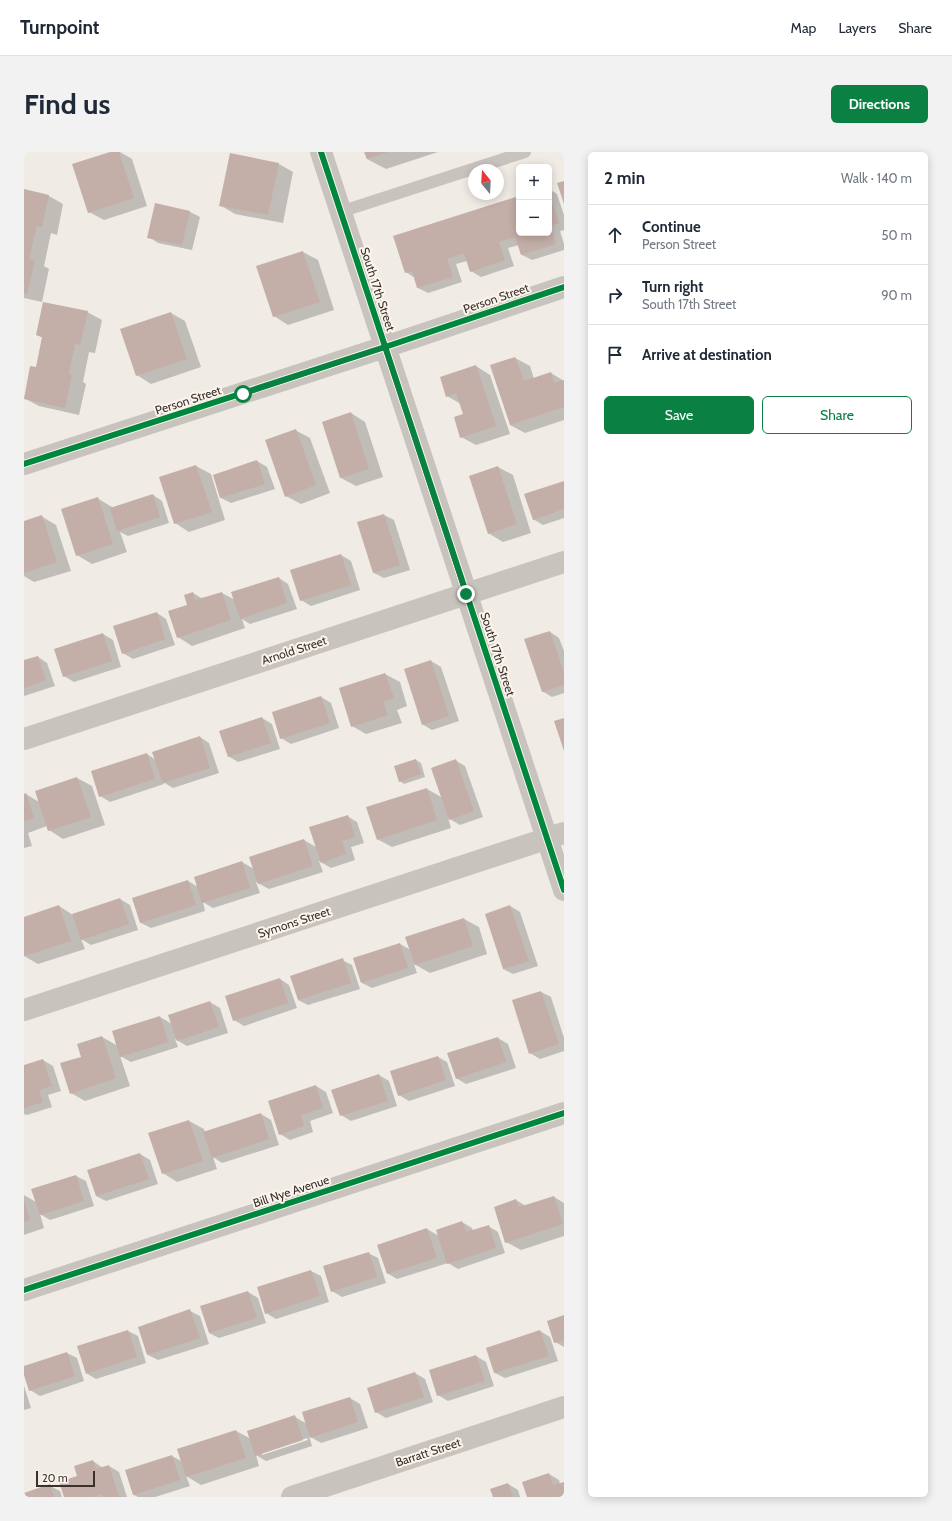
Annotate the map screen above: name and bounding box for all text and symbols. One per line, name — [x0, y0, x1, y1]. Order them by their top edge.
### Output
text: Turnpoint — [20, 16, 99, 39]
text: Map — [791, 19, 816, 37]
text: Layers — [838, 19, 876, 37]
text: Share — [898, 19, 932, 37]
button: Directions — [831, 85, 928, 123]
text: Find us — [24, 87, 110, 121]
north arrow — [468, 164, 504, 200]
map controls — [516, 164, 552, 236]
button: + — [516, 164, 552, 200]
text: 2 min — [604, 168, 645, 188]
text: Walk · 140 m — [841, 170, 912, 186]
button: − — [516, 200, 552, 236]
text: Continue — [642, 218, 701, 236]
icon: ahead — [604, 224, 626, 246]
text: 50 m — [882, 227, 912, 243]
text: Person Street — [642, 236, 716, 252]
street label: South 17th Street — [357, 245, 399, 333]
text: Turn right — [642, 278, 703, 296]
street label: Person Street — [461, 280, 531, 316]
icon: right — [604, 284, 626, 306]
text: 90 m — [881, 287, 912, 303]
text: South 17th Street — [642, 296, 736, 312]
icon: arrive — [604, 344, 626, 366]
text: Arrive at destination — [642, 346, 772, 364]
street label: Person Street — [153, 382, 223, 418]
route start — [234, 385, 252, 403]
button: Save — [604, 396, 754, 434]
button: Share — [762, 396, 912, 434]
route end — [457, 585, 475, 603]
street label: South 17th Street — [477, 610, 519, 698]
street label: Arnold Street — [260, 632, 328, 668]
street label: Symons Street — [256, 903, 332, 941]
street label: Bill Nye Avenue — [251, 1172, 331, 1210]
street label: Barratt Street — [393, 1434, 463, 1470]
scale bar — [36, 1469, 95, 1488]
text: 20 m — [42, 1471, 68, 1485]

